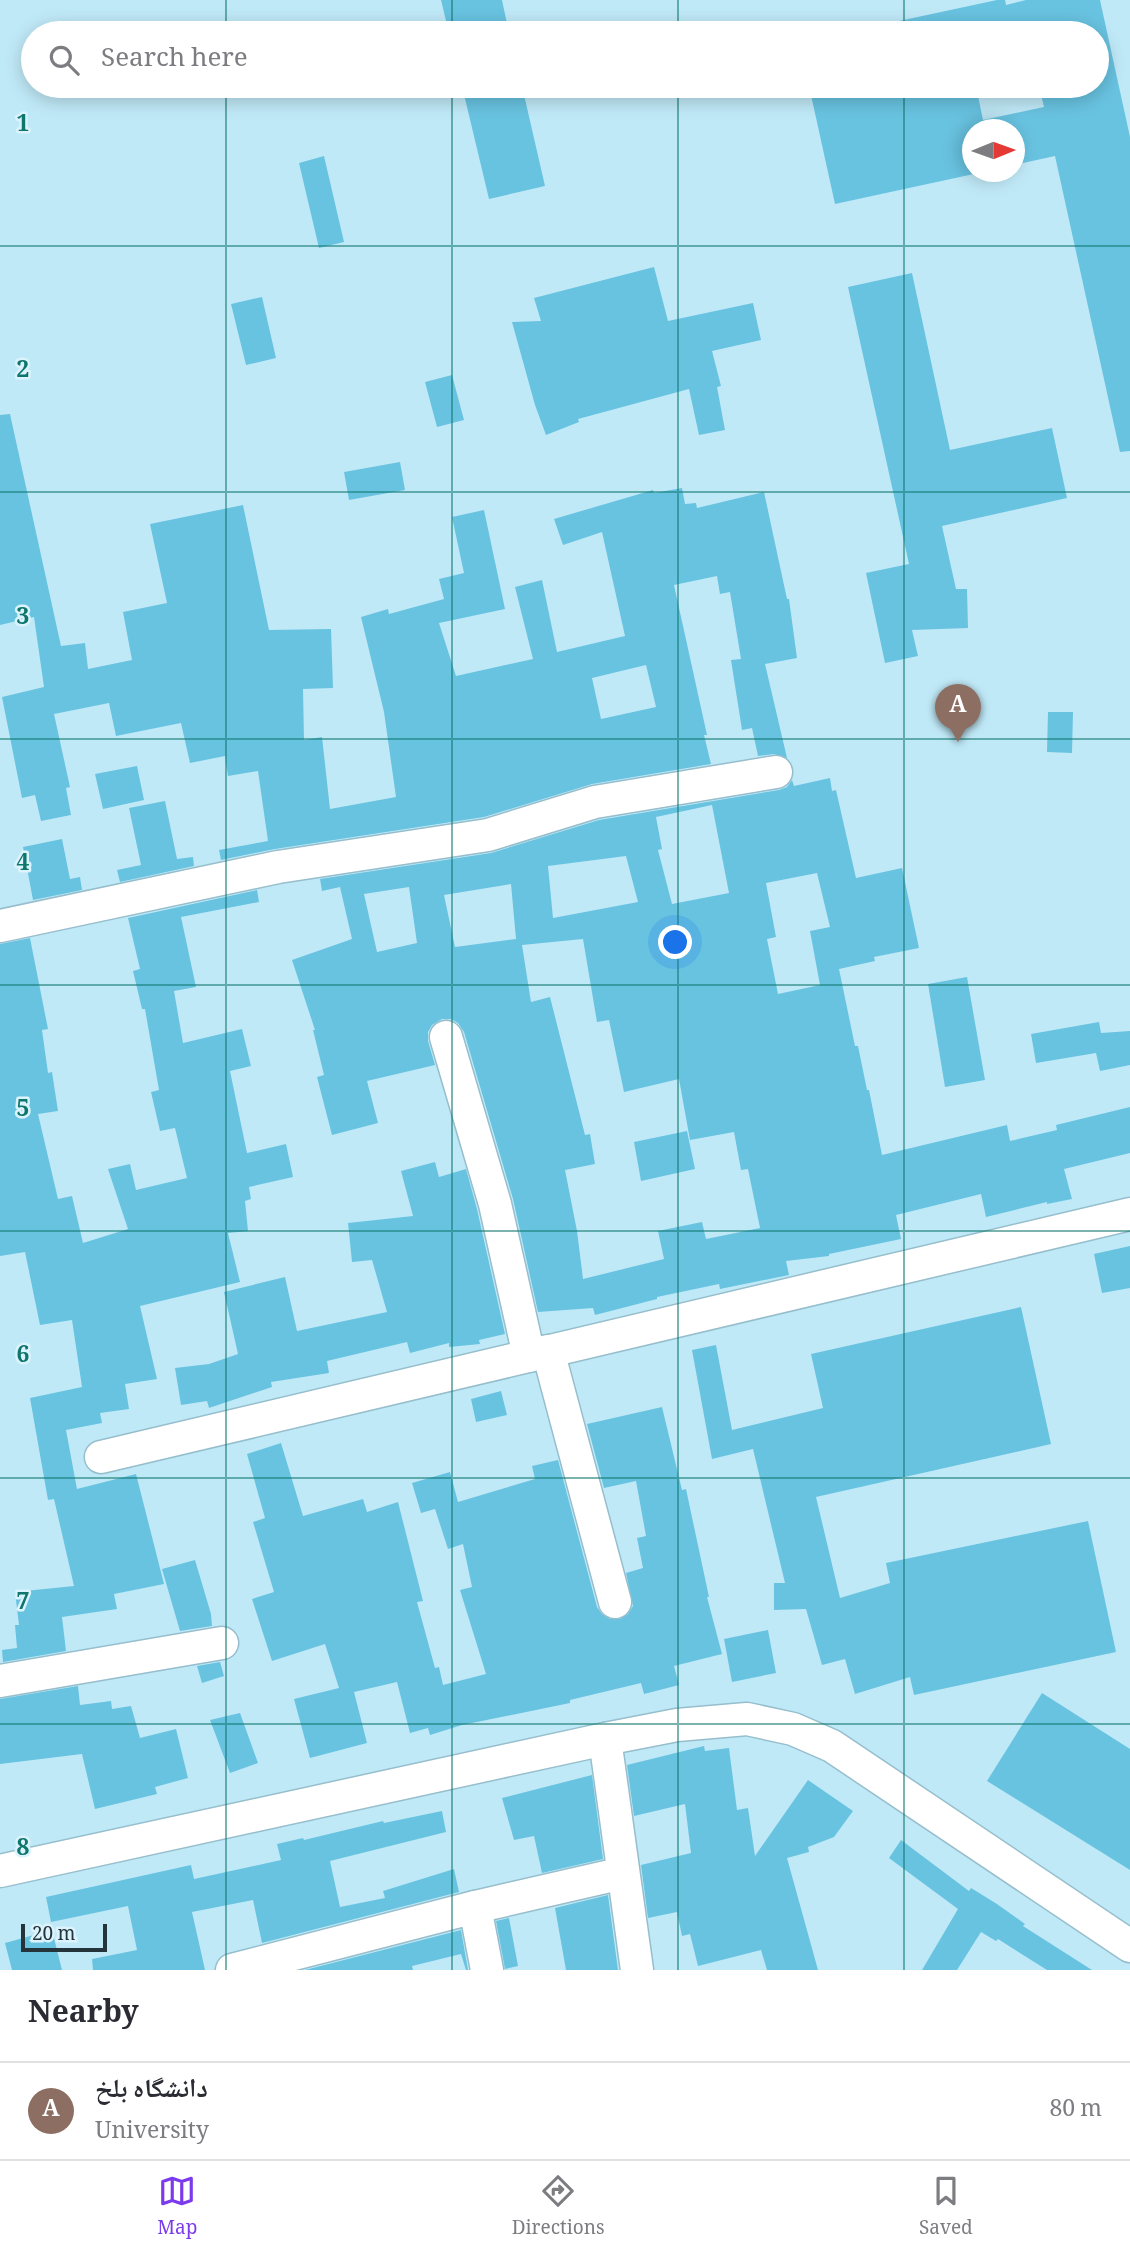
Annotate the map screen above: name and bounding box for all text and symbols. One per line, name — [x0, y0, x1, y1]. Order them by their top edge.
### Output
search box — [21, 21, 1109, 98]
text: Search here — [101, 38, 248, 82]
icon: search — [45, 41, 83, 79]
text: 1 — [17, 106, 29, 146]
north arrow — [962, 119, 1025, 182]
text: 2 — [17, 352, 29, 392]
text: 3 — [17, 599, 29, 639]
pin: A — [935, 684, 981, 742]
text: 4 — [17, 845, 30, 885]
your location — [658, 925, 692, 959]
text: 5 — [17, 1091, 29, 1131]
text: 6 — [17, 1337, 30, 1377]
text: 7 — [17, 1584, 30, 1624]
text: 8 — [17, 1830, 30, 1870]
text: 20 m — [32, 1920, 75, 1952]
scale bar — [21, 1921, 107, 1953]
text: Nearby — [28, 1990, 139, 2041]
text: دانشگاه بلخ — [95, 2069, 208, 2113]
text: A — [42, 2091, 60, 2131]
text: 80 m — [1049, 2091, 1102, 2131]
text: University — [95, 2113, 209, 2153]
tab: Map — [157, 2172, 197, 2246]
tab: Directions — [512, 2172, 605, 2246]
tab: Saved — [919, 2172, 973, 2246]

